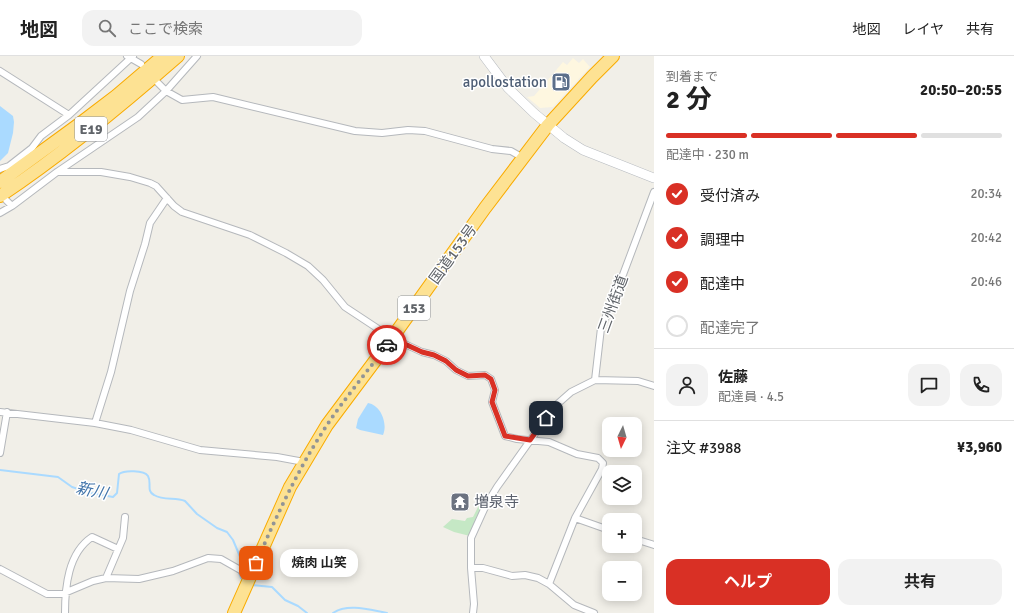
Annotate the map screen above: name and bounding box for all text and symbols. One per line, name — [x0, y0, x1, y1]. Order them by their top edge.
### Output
search box — [82, 10, 362, 46]
icon: search — [96, 17, 118, 39]
text: 地図 — [20, 18, 58, 42]
text: ここで検索 — [128, 20, 203, 38]
text: 地図 — [852, 21, 880, 38]
text: レイヤ — [902, 21, 944, 38]
text: 共有 — [966, 21, 994, 38]
text: 到着まで — [666, 69, 718, 85]
fuel station icon: apollostation — [550, 71, 572, 93]
place label: apollostation — [463, 73, 547, 91]
text: 20:50–20:55 — [920, 81, 1002, 99]
text: 2 分 — [666, 84, 712, 116]
road number: E19 — [75, 117, 107, 141]
text: 配達中 · 230 m — [666, 147, 749, 163]
icon: check — [666, 183, 688, 205]
text: 20:34 — [970, 186, 1002, 202]
text: 受付済み — [700, 187, 760, 205]
street label: 国道153号 — [425, 221, 481, 287]
icon: check — [666, 227, 688, 249]
text: 20:42 — [970, 230, 1002, 246]
text: 調理中 — [700, 231, 745, 249]
icon: check — [666, 271, 688, 293]
street label: 三州街道 — [594, 273, 632, 335]
text: 20:46 — [970, 274, 1002, 290]
text: 配達中 — [700, 275, 745, 293]
road number: 153 — [398, 296, 430, 320]
text: 配達完了 — [700, 319, 760, 337]
courier — [367, 325, 407, 365]
icon: car — [376, 334, 398, 356]
button: person — [666, 364, 708, 406]
button: chat — [908, 364, 950, 406]
button: phone — [960, 364, 1002, 406]
text: 佐藤 — [718, 368, 748, 386]
text: 配達員 · 4.5 — [718, 389, 784, 405]
pin — [529, 401, 563, 435]
icon: home — [535, 407, 557, 429]
north arrow — [602, 417, 642, 457]
map controls — [602, 417, 642, 601]
text: ¥3,960 — [957, 438, 1002, 456]
text: 注文 #3988 — [666, 439, 741, 457]
button: layers — [602, 465, 642, 505]
water label: 新川 — [74, 478, 111, 505]
temple icon: 増泉寺 — [449, 491, 471, 513]
place label: 増泉寺 — [474, 493, 519, 511]
button: + — [602, 513, 642, 553]
pin — [239, 546, 273, 580]
callout: 焼肉 山笑 — [280, 549, 358, 577]
icon: bag — [245, 552, 267, 574]
text: 焼肉 山笑 — [292, 555, 346, 571]
button: ヘルプ — [666, 559, 830, 605]
button: 共有 — [838, 559, 1002, 605]
button: − — [602, 561, 642, 601]

